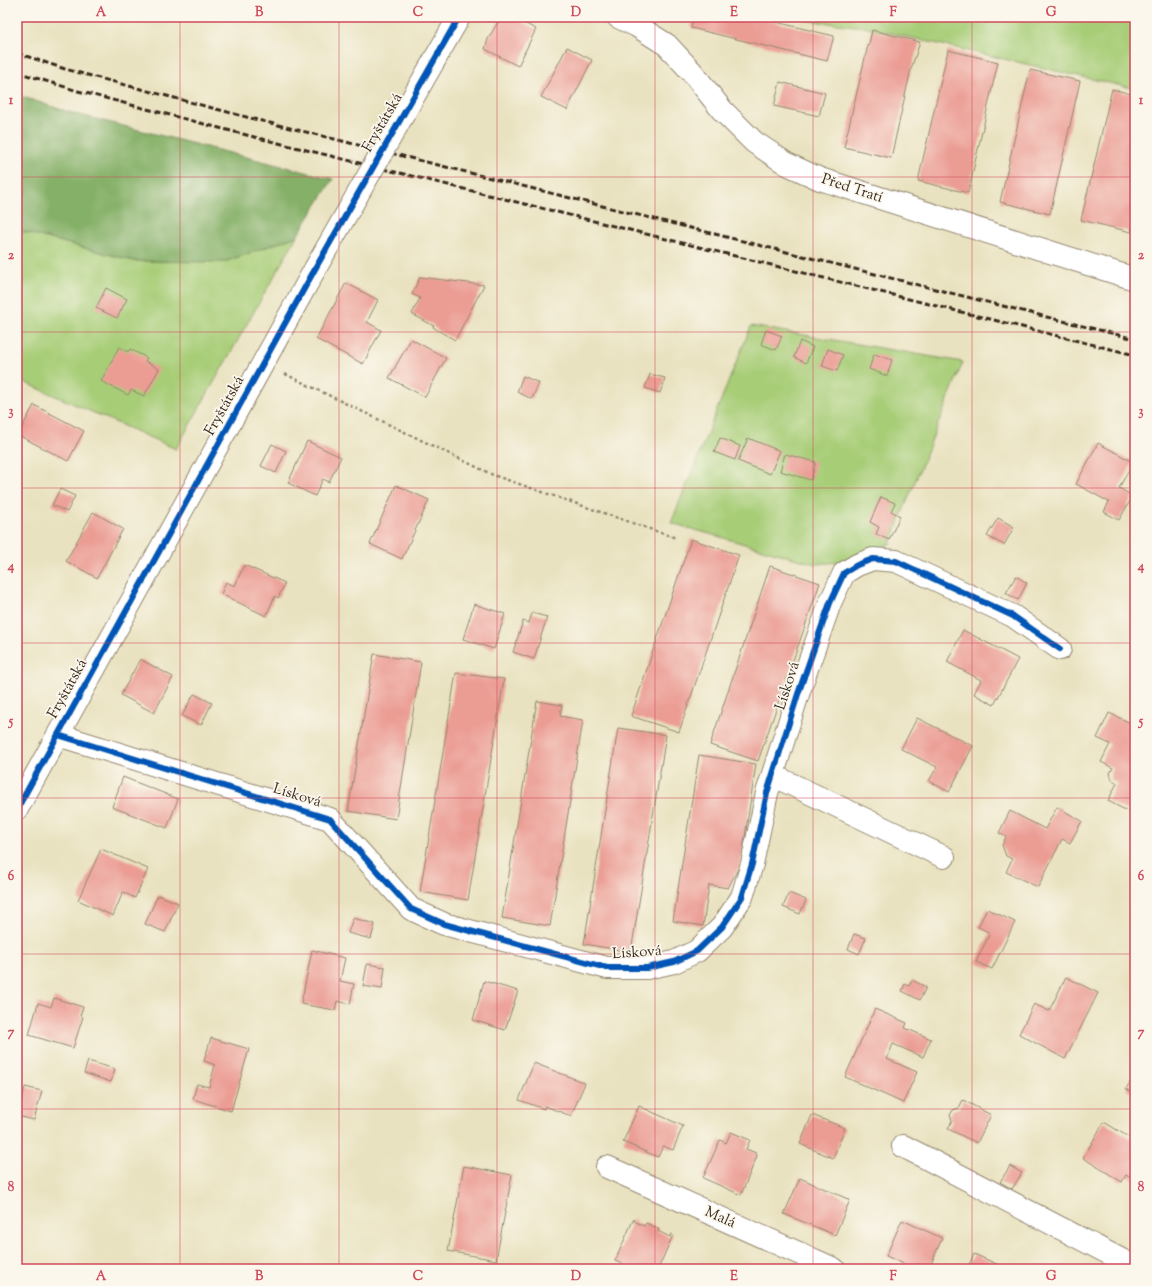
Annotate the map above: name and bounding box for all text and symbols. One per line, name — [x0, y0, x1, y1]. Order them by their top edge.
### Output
text: A — [96, 4, 107, 22]
text: B — [255, 4, 264, 22]
text: C — [413, 4, 423, 22]
text: D — [571, 4, 581, 22]
text: E — [730, 4, 738, 22]
text: F — [889, 4, 897, 22]
text: G — [1046, 4, 1057, 22]
street label: Fryštátská — [358, 89, 408, 156]
text: 1 — [9, 92, 14, 110]
text: 1 — [1139, 92, 1144, 110]
street label: Před Tratí — [819, 169, 885, 209]
text: 2 — [8, 247, 15, 265]
text: 2 — [1138, 247, 1145, 265]
street label: Fryštátská — [200, 372, 250, 440]
text: 3 — [8, 403, 14, 421]
text: 3 — [1138, 403, 1144, 421]
text: 4 — [7, 558, 15, 576]
text: 4 — [1137, 558, 1145, 576]
street label: Fryštátská — [43, 655, 93, 723]
street label: Lísková — [770, 659, 806, 713]
text: 5 — [8, 713, 14, 731]
text: 5 — [1138, 713, 1144, 731]
street label: Lísková — [270, 779, 324, 813]
text: 6 — [8, 868, 15, 886]
text: 6 — [1138, 868, 1145, 886]
street label: Lísková — [612, 941, 663, 965]
text: 7 — [8, 1024, 15, 1042]
text: 7 — [1138, 1024, 1145, 1042]
text: 8 — [8, 1179, 15, 1197]
text: 8 — [1138, 1179, 1145, 1197]
street label: Malá — [701, 1202, 739, 1234]
text: A — [96, 1268, 107, 1286]
text: B — [255, 1268, 264, 1286]
text: C — [413, 1268, 423, 1286]
text: D — [571, 1268, 581, 1286]
text: E — [730, 1268, 738, 1286]
text: F — [889, 1268, 897, 1286]
text: G — [1046, 1268, 1057, 1286]

